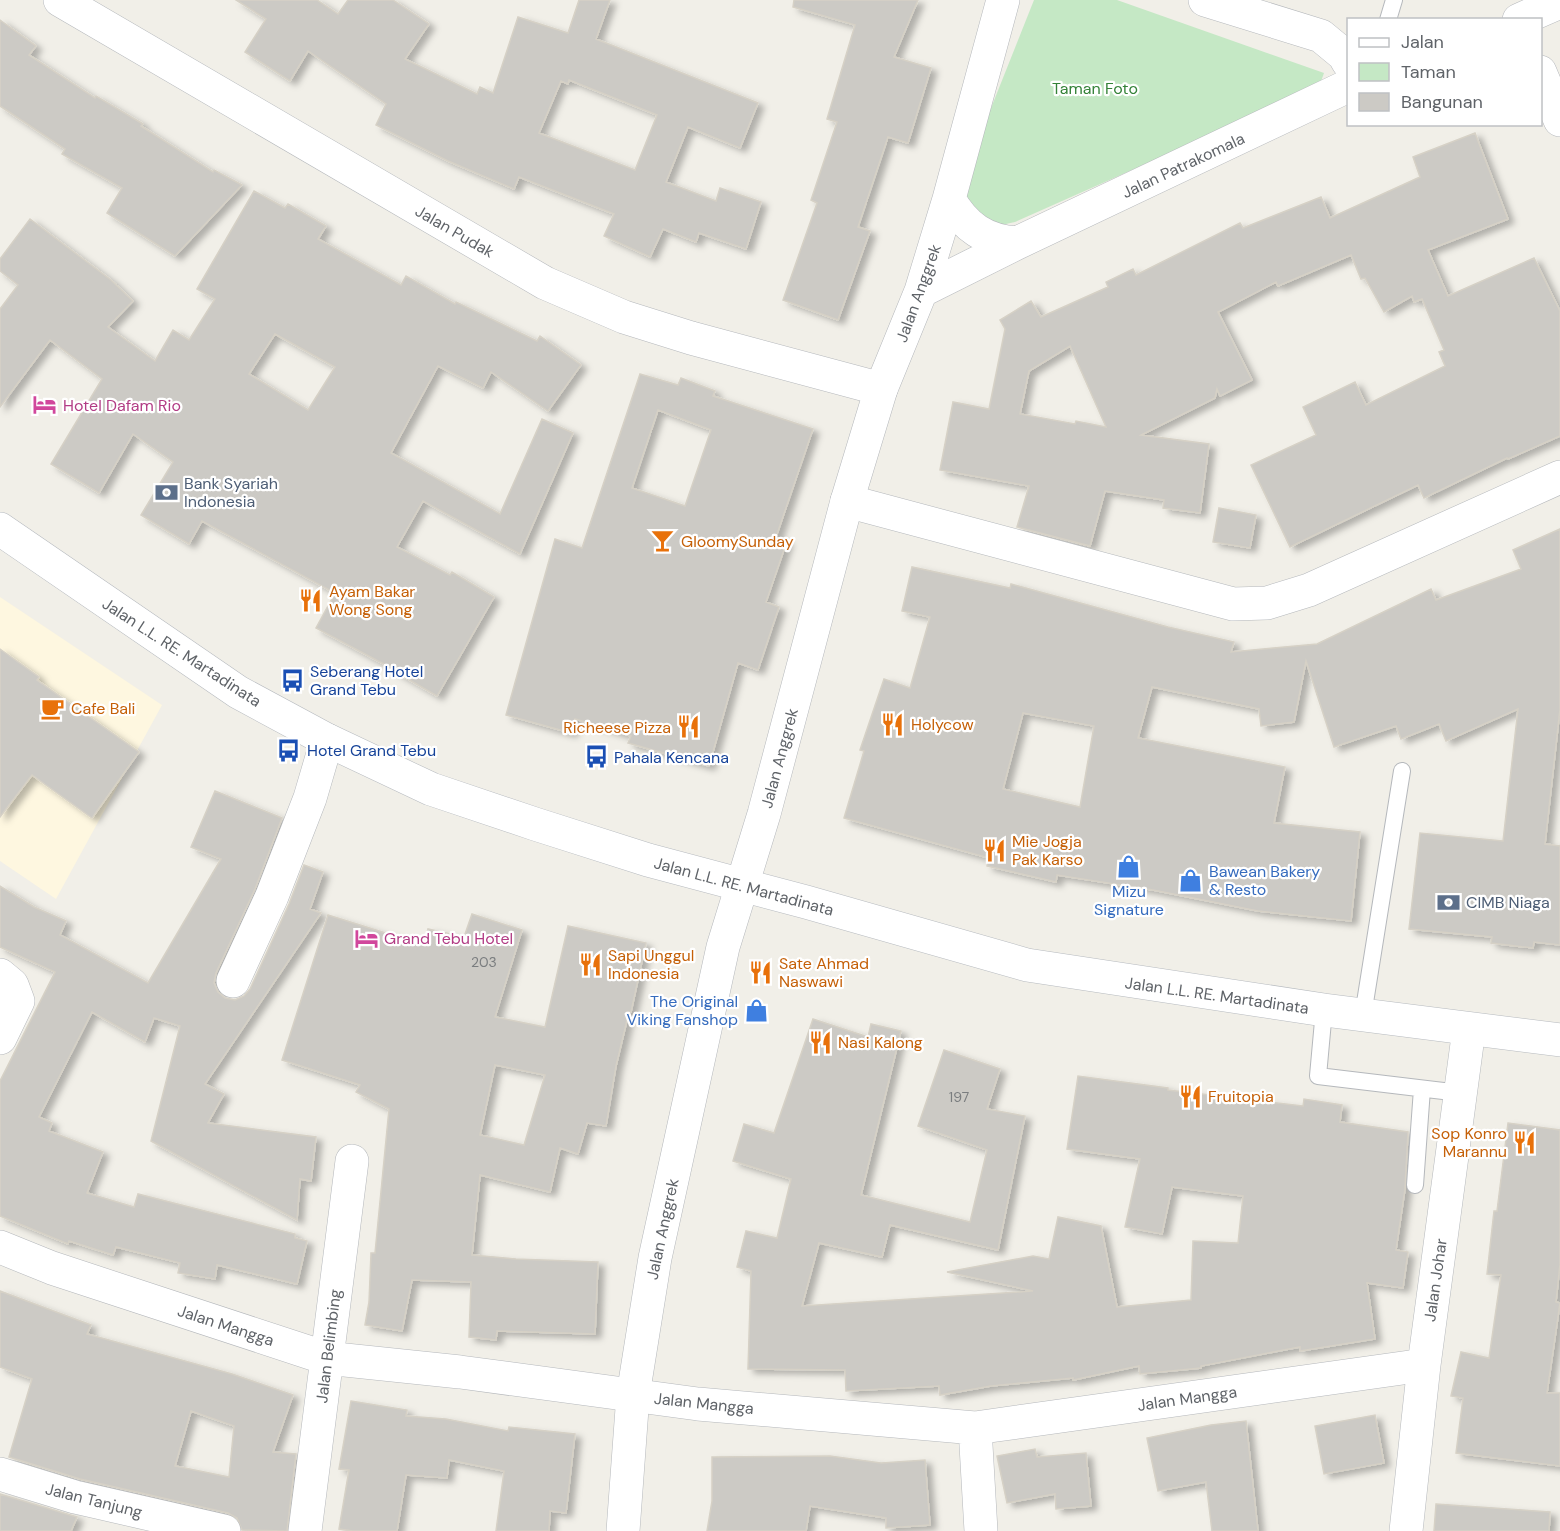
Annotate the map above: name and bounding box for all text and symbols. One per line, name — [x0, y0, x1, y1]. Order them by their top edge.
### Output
legend — [1347, 18, 1542, 126]
text: Jalan — [1401, 30, 1444, 54]
text: Taman — [1401, 60, 1456, 84]
park label: Taman Foto — [1052, 78, 1138, 99]
text: Bangunan — [1401, 90, 1483, 114]
street label: Jalan Patrakomala — [1119, 128, 1248, 203]
street label: Jalan Pudak — [412, 200, 498, 262]
street label: Jalan Anggrek — [891, 241, 946, 345]
hotel icon: Hotel Dafam Rio — [32, 392, 58, 418]
place label: Hotel Dafam Rio — [63, 395, 181, 416]
place label: Bank Syariah Indonesia — [184, 473, 278, 512]
bank icon: Bank Syariah Indonesia — [153, 479, 179, 505]
bar icon: GloomySunday — [650, 528, 676, 554]
place label: GloomySunday — [681, 531, 794, 552]
place label: Ayam Bakar Wong Song — [329, 581, 415, 620]
restaurant icon: Ayam Bakar Wong Song — [298, 587, 324, 613]
street label: Jalan L.L. RE. Martadinata — [98, 593, 265, 712]
place label: Seberang Hotel Grand Tebu — [310, 661, 423, 700]
bus stop icon: Seberang Hotel Grand Tebu — [279, 667, 305, 693]
cafe icon: Cafe Bali — [40, 695, 66, 721]
place label: Cafe Bali — [71, 698, 135, 719]
street label: Jalan Anggrek — [756, 706, 803, 811]
restaurant icon: Holycow — [880, 711, 906, 737]
restaurant icon: Richeese Pizza — [676, 714, 702, 740]
place label: Holycow — [911, 714, 974, 735]
place label: Richeese Pizza — [563, 717, 671, 738]
bus stop icon: Hotel Grand Tebu — [276, 737, 302, 763]
place label: Hotel Grand Tebu — [307, 740, 436, 761]
bus stop icon: Pahala Kencana — [583, 744, 609, 770]
place label: Pahala Kencana — [614, 747, 729, 768]
place label: Mie Jogja Pak Karso — [1012, 831, 1083, 870]
restaurant icon: Mie Jogja Pak Karso — [981, 837, 1007, 863]
street label: Jalan L.L. RE. Martadinata — [652, 852, 836, 921]
shop icon: Mizu Signature — [1116, 853, 1142, 879]
place label: Bawean Bakery & Resto — [1209, 861, 1320, 900]
shop icon: Bawean Bakery & Resto — [1178, 867, 1204, 893]
place label: Mizu Signature — [1094, 881, 1164, 920]
bank icon: CIMB Niaga — [1435, 889, 1461, 915]
place label: CIMB Niaga — [1466, 892, 1550, 913]
hotel icon: Grand Tebu Hotel — [353, 925, 379, 951]
place label: Grand Tebu Hotel — [384, 928, 513, 949]
place label: Sapi Unggul Indonesia — [608, 945, 694, 984]
restaurant icon: Sapi Unggul Indonesia — [577, 951, 603, 977]
house number: 203 — [471, 953, 497, 971]
place label: Sate Ahmad Naswawi — [779, 953, 869, 992]
restaurant icon: Sate Ahmad Naswawi — [748, 959, 774, 985]
street label: Jalan L.L. RE. Martadinata — [1124, 972, 1310, 1019]
place label: The Original Viking Fanshop — [627, 991, 738, 1030]
shop icon: The Original Viking Fanshop — [743, 997, 769, 1023]
restaurant icon: Nasi Kalong — [807, 1029, 833, 1055]
place label: Nasi Kalong — [838, 1032, 923, 1053]
restaurant icon: Fruitopia — [1177, 1083, 1203, 1109]
place label: Fruitopia — [1208, 1086, 1274, 1107]
house number: 197 — [949, 1088, 969, 1106]
place label: Sop Konro Marannu — [1431, 1123, 1507, 1162]
restaurant icon: Sop Konro Marannu — [1512, 1129, 1538, 1155]
street label: Jalan Anggrek — [642, 1177, 683, 1282]
street label: Jalan Johar — [1419, 1237, 1452, 1323]
street label: Jalan Belimbing — [311, 1288, 346, 1404]
street label: Jalan Mangga — [175, 1300, 277, 1351]
street label: Jalan Mangga — [1136, 1381, 1238, 1416]
street label: Jalan Mangga — [653, 1388, 755, 1419]
street label: Jalan Tanjung — [43, 1478, 145, 1523]

